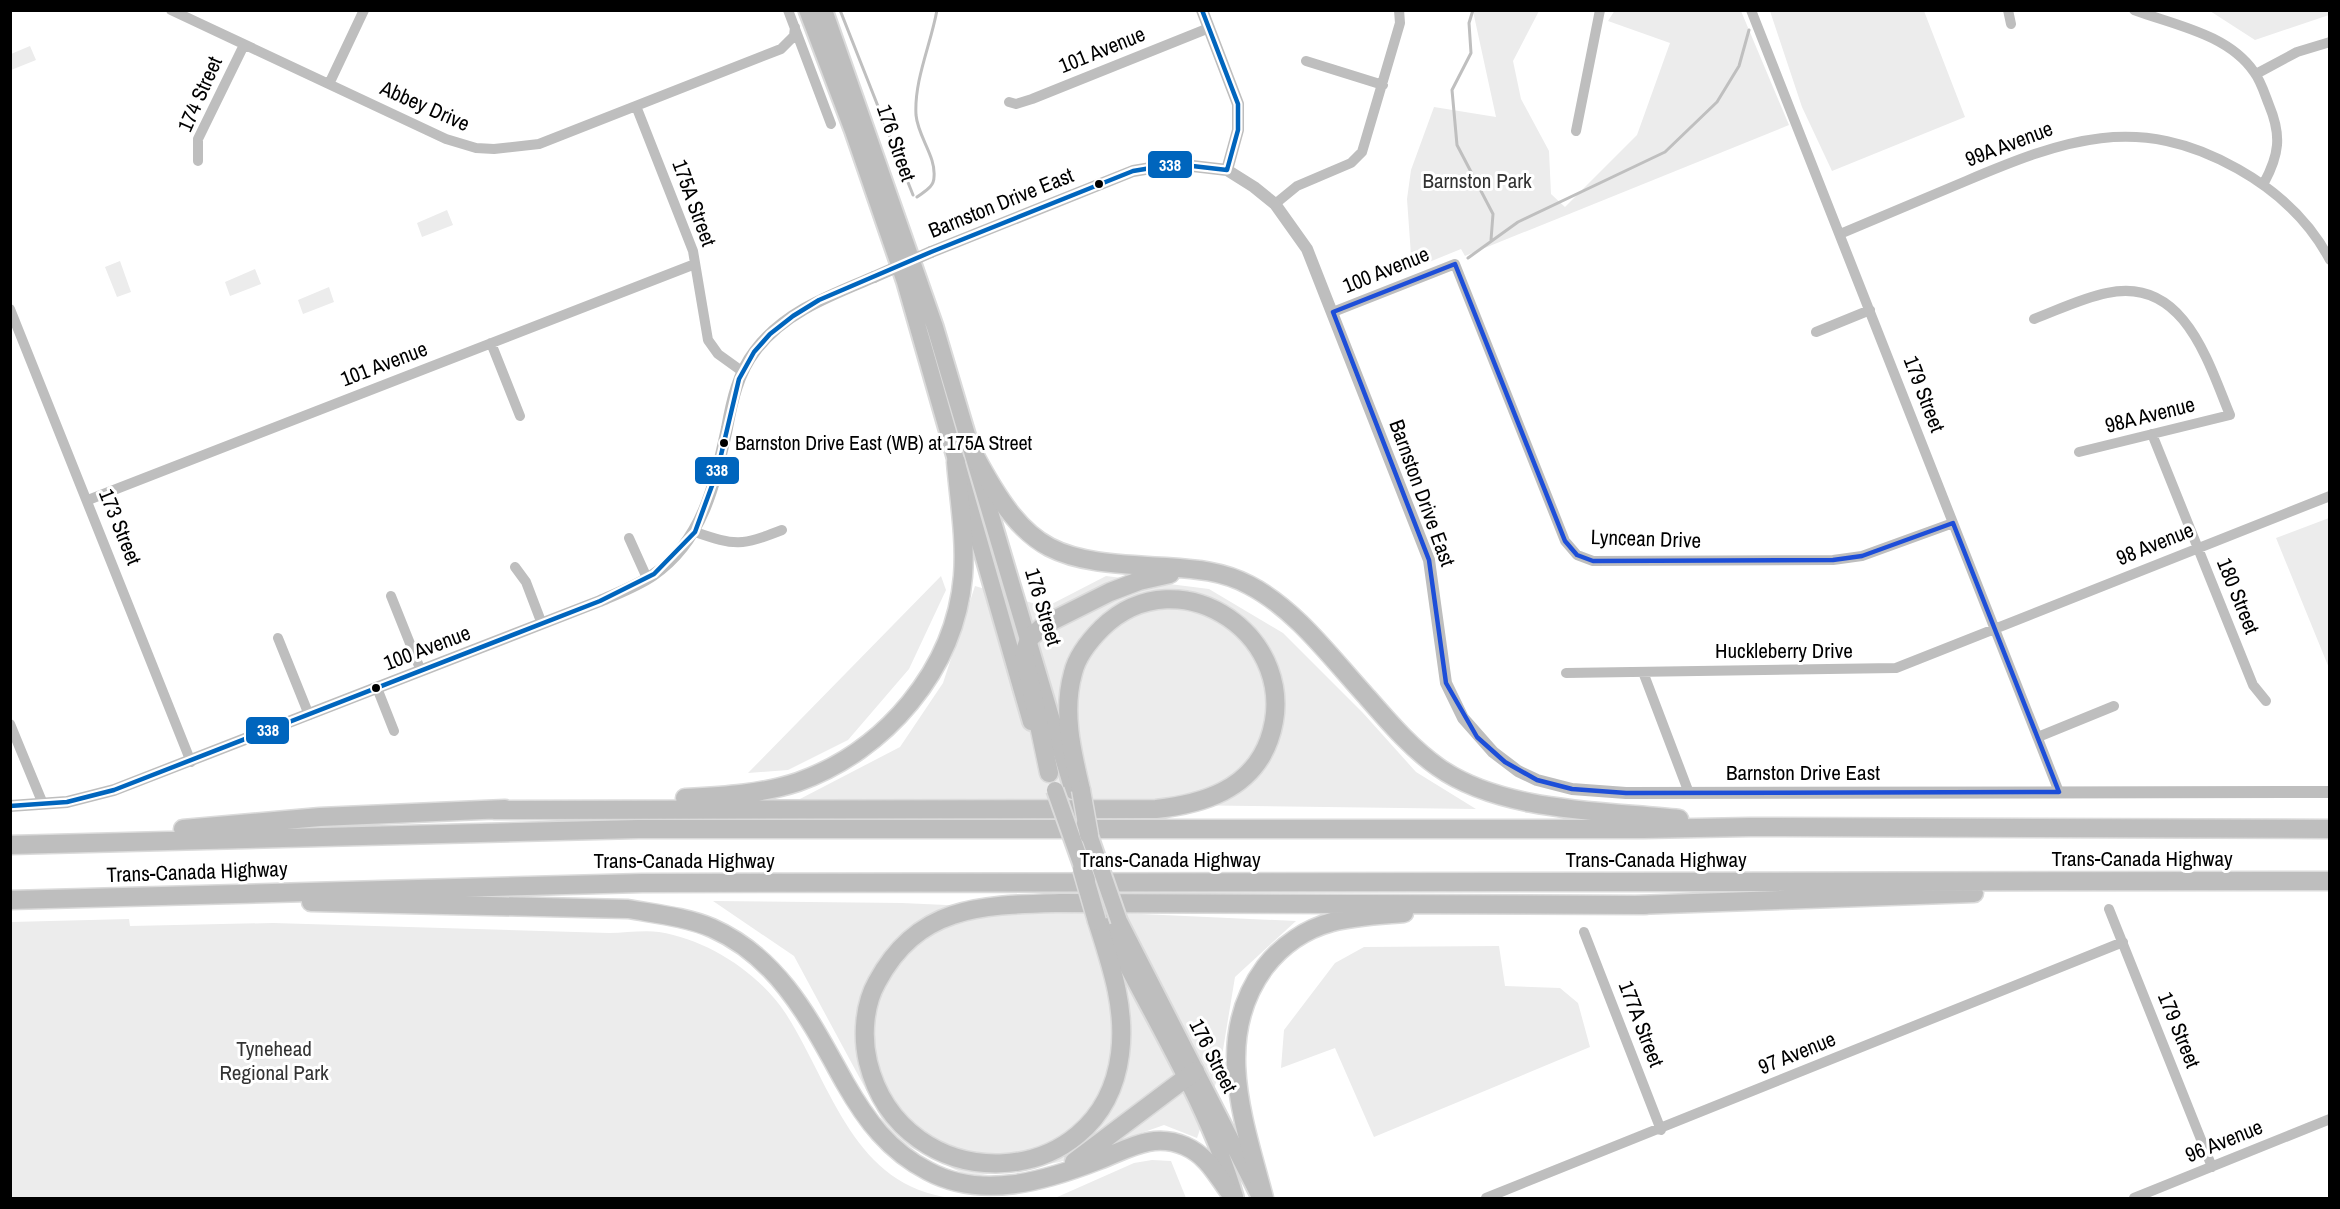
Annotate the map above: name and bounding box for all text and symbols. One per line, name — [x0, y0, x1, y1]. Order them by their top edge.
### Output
street label: 101 Avenue — [1054, 19, 1149, 80]
street label: 174 Street — [170, 51, 229, 136]
street label: Abbey Drive — [375, 73, 474, 138]
street label: 176 Street — [870, 101, 923, 185]
street label: 99A Avenue — [1961, 114, 2057, 173]
line badge: 338 — [1147, 150, 1193, 179]
text: 338 — [1159, 154, 1181, 176]
street label: 175A Street — [665, 156, 724, 250]
street label: Barnston Drive East — [924, 160, 1078, 245]
park label: Barnston Park — [1422, 166, 1532, 195]
unlabelled marker — [1093, 178, 1105, 190]
street label: 100 Avenue — [1338, 239, 1433, 300]
street label: 101 Avenue — [336, 334, 431, 393]
street label: 179 Street — [1897, 352, 1952, 436]
street label: 98A Avenue — [2102, 389, 2198, 440]
street label: Barnston Drive East — [1382, 415, 1463, 570]
place label: Barnston Drive East (WB) at 175A Street — [735, 429, 1033, 456]
marker: Barnston Drive East (WB) at 175A Street — [718, 437, 730, 449]
line badge: 338 — [694, 456, 740, 485]
text: 338 — [706, 459, 728, 481]
street label: 173 Street — [92, 485, 149, 569]
street label: 98 Avenue — [2112, 515, 2198, 572]
street label: Lyncean Drive — [1590, 522, 1702, 555]
street label: 180 Street — [2210, 554, 2267, 638]
street label: 176 Street — [1018, 565, 1069, 649]
street label: 100 Avenue — [379, 618, 474, 677]
street label: Huckleberry Drive — [1715, 636, 1853, 665]
unlabelled marker — [370, 682, 382, 694]
line badge: 338 — [245, 716, 290, 745]
text: 338 — [257, 719, 279, 741]
street label: Barnston Drive East — [1726, 758, 1880, 787]
street label: Trans-Canada Highway — [2051, 844, 2233, 873]
street label: Trans-Canada Highway — [1079, 845, 1261, 874]
street label: Trans-Canada Highway — [1565, 845, 1747, 874]
street label: Trans-Canada Highway — [593, 846, 775, 875]
street label: Trans-Canada Highway — [106, 854, 288, 889]
street label: 177A Street — [1612, 977, 1671, 1071]
street label: 179 Street — [2151, 988, 2208, 1072]
street label: 176 Street — [1182, 1014, 1244, 1098]
street label: 97 Avenue — [1754, 1024, 1840, 1081]
park label: Tynehead Regional Park — [219, 1034, 329, 1087]
street label: 96 Avenue — [2181, 1112, 2267, 1169]

